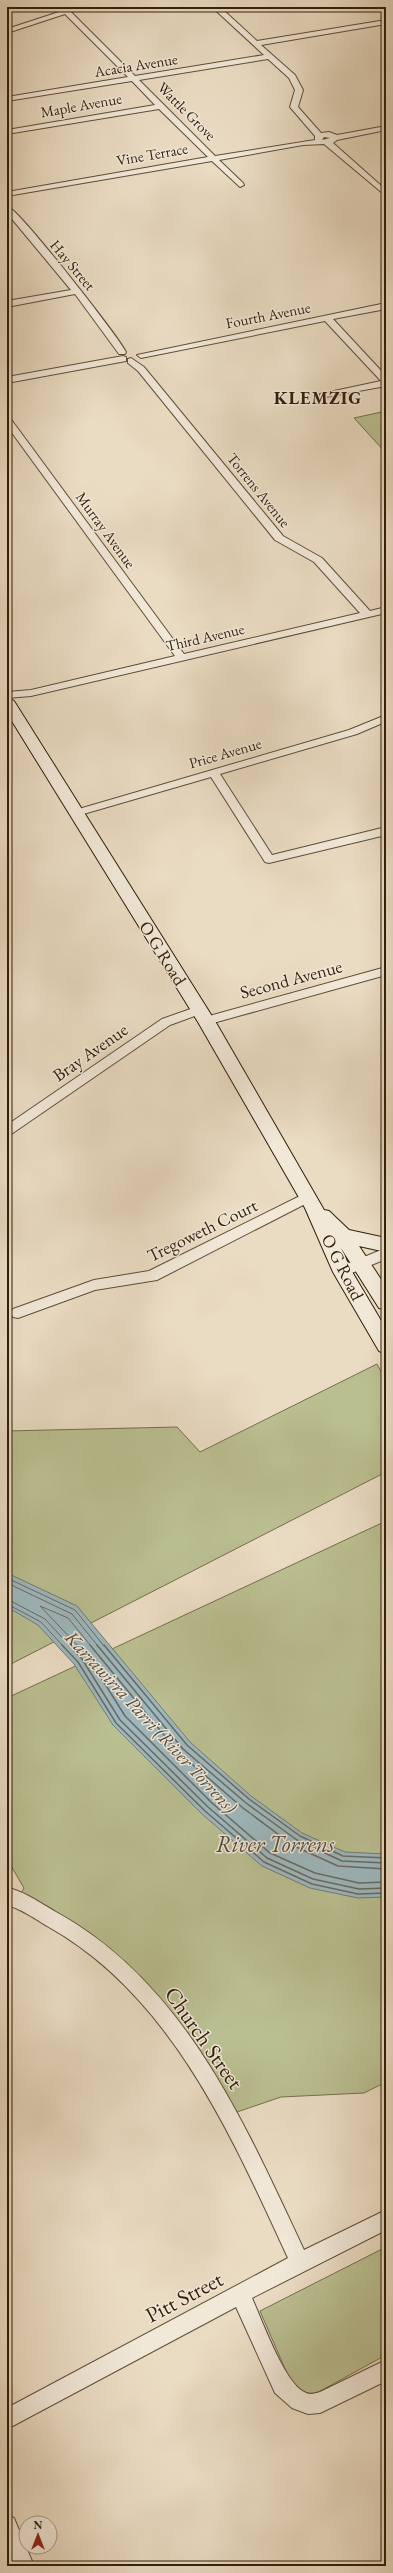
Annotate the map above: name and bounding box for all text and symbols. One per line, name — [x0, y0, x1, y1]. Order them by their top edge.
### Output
street label: Acacia Avenue — [92, 49, 179, 81]
street label: Wattle Grove — [154, 78, 220, 144]
street label: Maple Avenue — [39, 88, 123, 121]
street label: Vine Terrace — [115, 138, 189, 170]
street label: Hay Street — [46, 236, 100, 295]
street label: Fourth Avenue — [224, 297, 312, 333]
district label: KLEMZIG — [274, 386, 362, 409]
street label: Torrens Avenue — [223, 449, 295, 531]
street label: Murray Avenue — [72, 488, 140, 572]
street label: Third Avenue — [164, 619, 246, 655]
street label: Price Avenue — [186, 734, 264, 772]
street label: O G Road — [134, 916, 192, 990]
street label: Second Avenue — [237, 954, 345, 1004]
street label: Bray Avenue — [48, 1018, 132, 1086]
street label: Tregoweth Court — [143, 1193, 261, 1267]
street label: O G Road — [316, 1230, 370, 1305]
water label: Karrawirra Parri (River Torrens) — [59, 1625, 242, 1819]
water label: River Torrens — [216, 1829, 335, 1859]
street label: Church Street — [158, 1981, 250, 2095]
street label: Pitt Street — [140, 2264, 228, 2330]
north arrow — [18, 2515, 58, 2555]
text: N — [34, 2518, 43, 2532]

